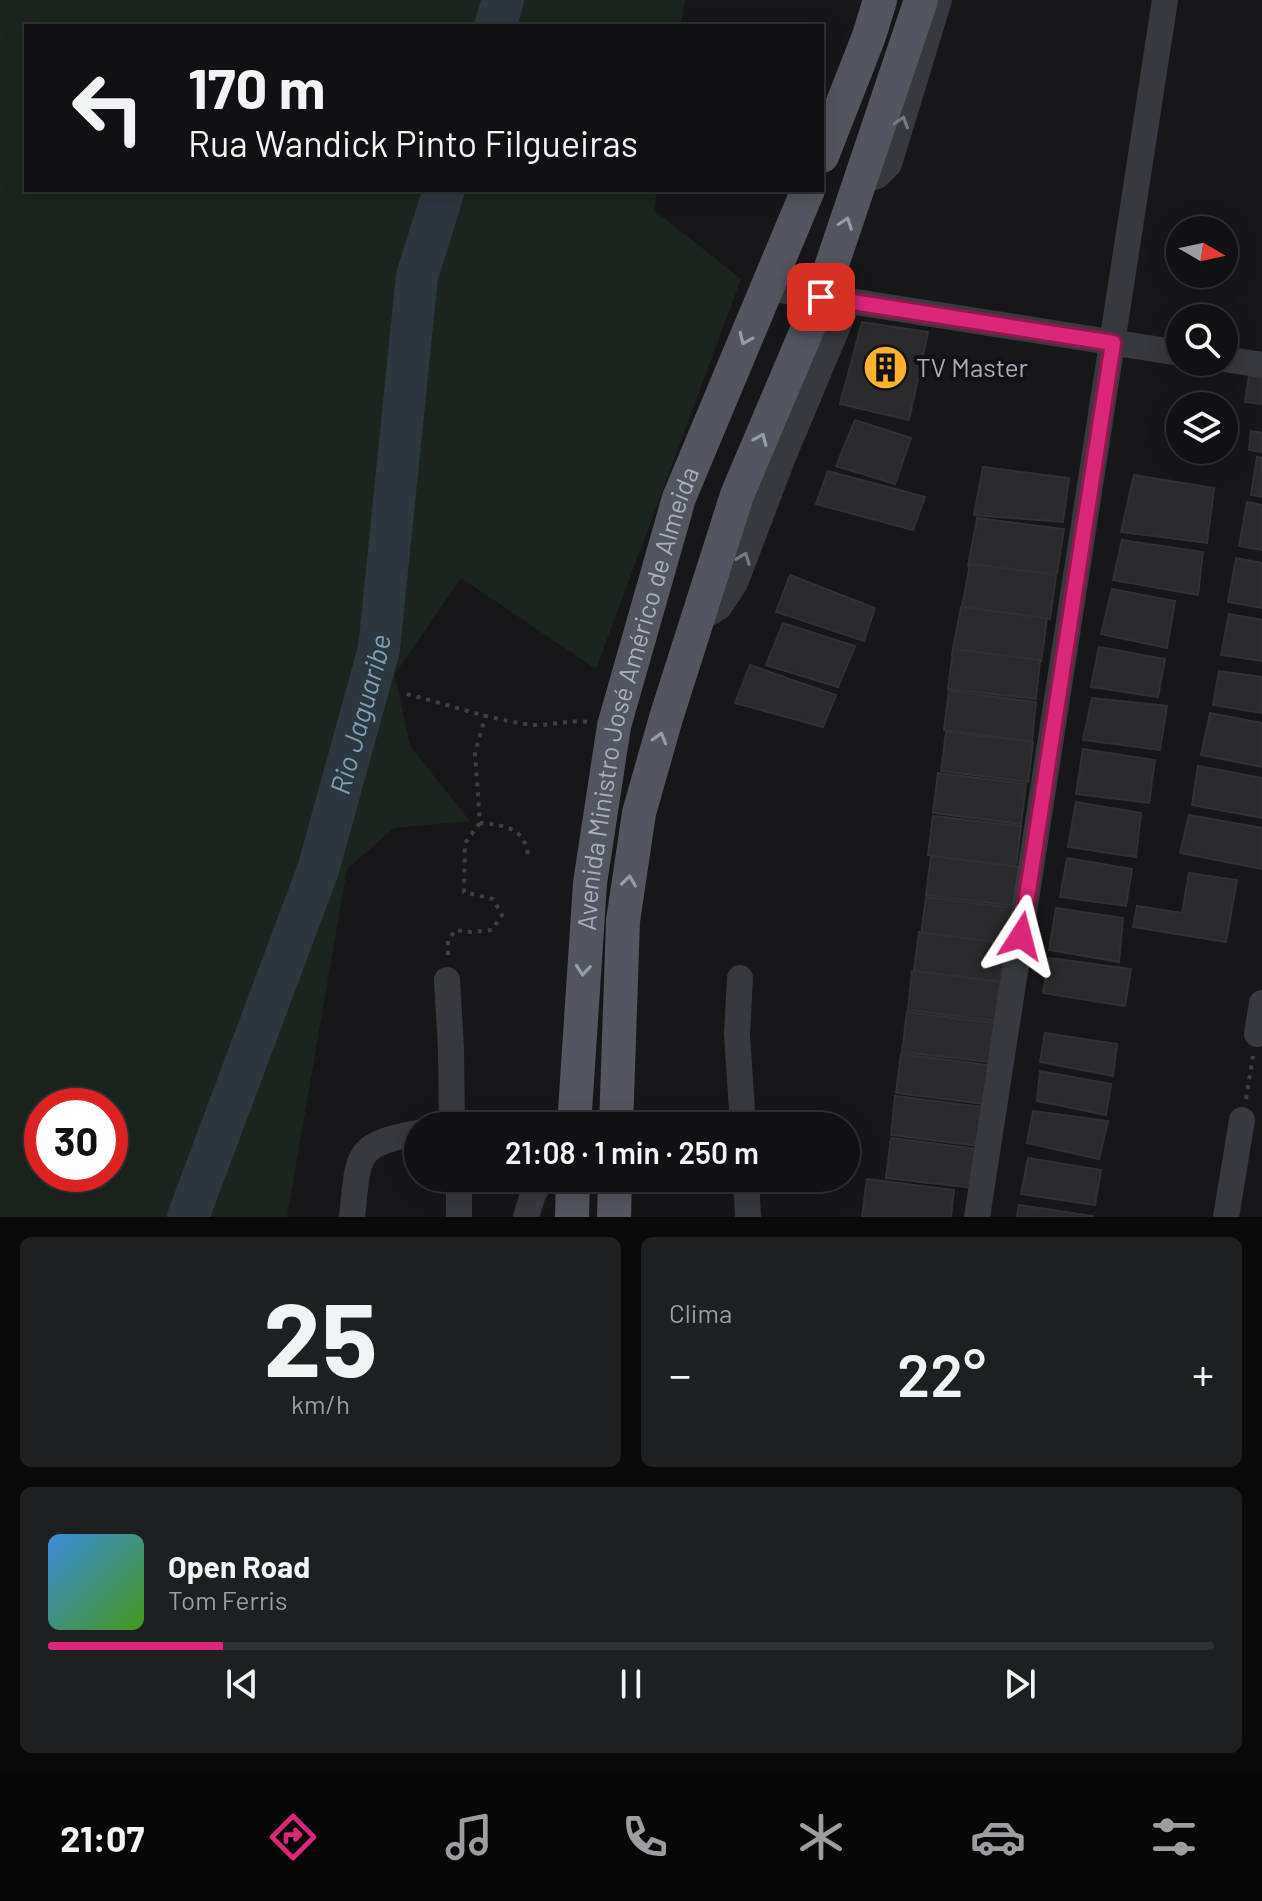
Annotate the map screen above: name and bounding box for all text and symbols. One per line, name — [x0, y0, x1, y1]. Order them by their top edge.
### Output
text: 170 m — [188, 53, 325, 120]
icon: left — [56, 56, 160, 160]
one-way arrow — [893, 116, 909, 130]
text: Rua Wandick Pinto Filgueiras — [188, 121, 638, 164]
north arrow — [1166, 216, 1238, 288]
map controls — [1166, 216, 1238, 464]
one-way arrow — [836, 217, 852, 231]
pin — [787, 263, 855, 331]
icon: arrive — [799, 275, 843, 319]
button: search — [1166, 304, 1238, 376]
one-way arrow — [738, 331, 754, 345]
building icon: TV Master — [861, 344, 909, 392]
place label: TV Master — [916, 351, 1029, 382]
button: layers — [1166, 392, 1238, 464]
one-way arrow — [751, 433, 767, 447]
street label: Avenida Ministro José Américo de Almeida — [570, 461, 704, 931]
one-way arrow — [734, 552, 751, 566]
water label: Rio Jaguaribe — [322, 633, 396, 798]
one-way arrow — [651, 731, 667, 745]
one-way arrow — [620, 874, 637, 887]
position arrow — [979, 894, 1063, 978]
one-way arrow — [575, 964, 592, 977]
speed limit sign: 30 — [24, 1088, 128, 1192]
text: 21:08 · 1 min · 250 m — [505, 1134, 759, 1170]
text: 25 — [263, 1273, 378, 1398]
text: Clima — [669, 1297, 732, 1328]
text: 22° — [897, 1337, 986, 1409]
text: − — [669, 1347, 691, 1400]
text: + — [1192, 1347, 1214, 1400]
text: km/h — [291, 1388, 350, 1419]
text: Open Road — [168, 1548, 310, 1584]
text: Tom Ferris — [168, 1584, 288, 1615]
icon: previous — [220, 1662, 264, 1706]
icon: pause — [609, 1662, 653, 1706]
icon: next — [998, 1662, 1042, 1706]
icon: directions — [265, 1809, 321, 1865]
icon: music — [441, 1809, 497, 1865]
icon: phone — [617, 1809, 673, 1865]
icon: climate — [793, 1809, 849, 1865]
icon: car — [970, 1809, 1026, 1865]
icon: filters — [1146, 1809, 1202, 1865]
text: 21:07 — [60, 1816, 144, 1859]

